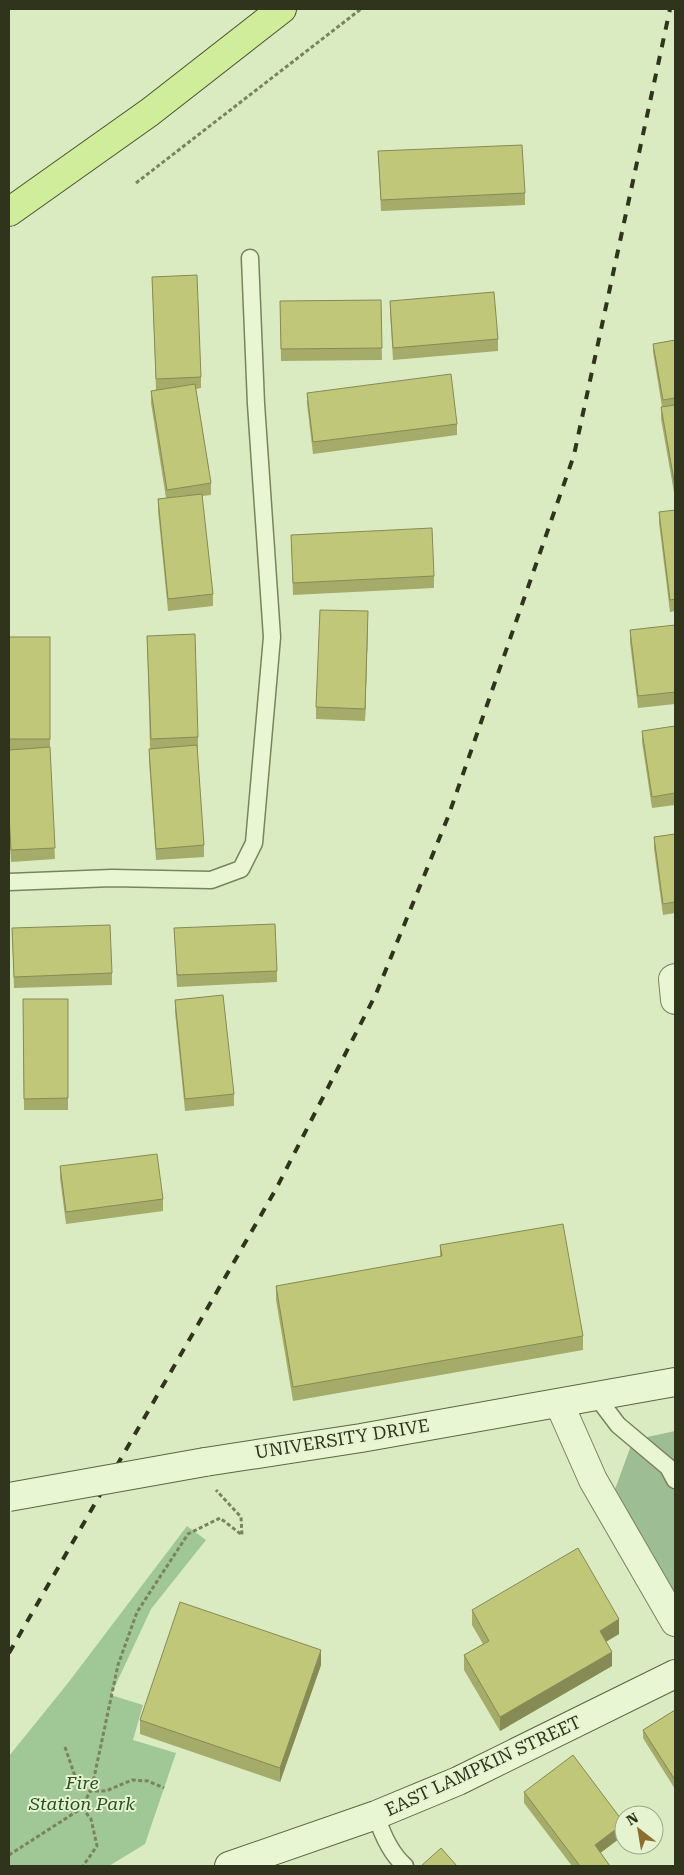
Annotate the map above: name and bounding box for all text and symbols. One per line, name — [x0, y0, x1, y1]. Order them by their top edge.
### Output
street label: UNIVERSITY DRIVE — [253, 1414, 431, 1463]
street label: EAST LAMPKIN STREET — [382, 1711, 584, 1820]
park label: Fire Station Park — [28, 1772, 135, 1814]
north arrow — [614, 1805, 664, 1855]
text: N — [624, 1809, 641, 1828]

